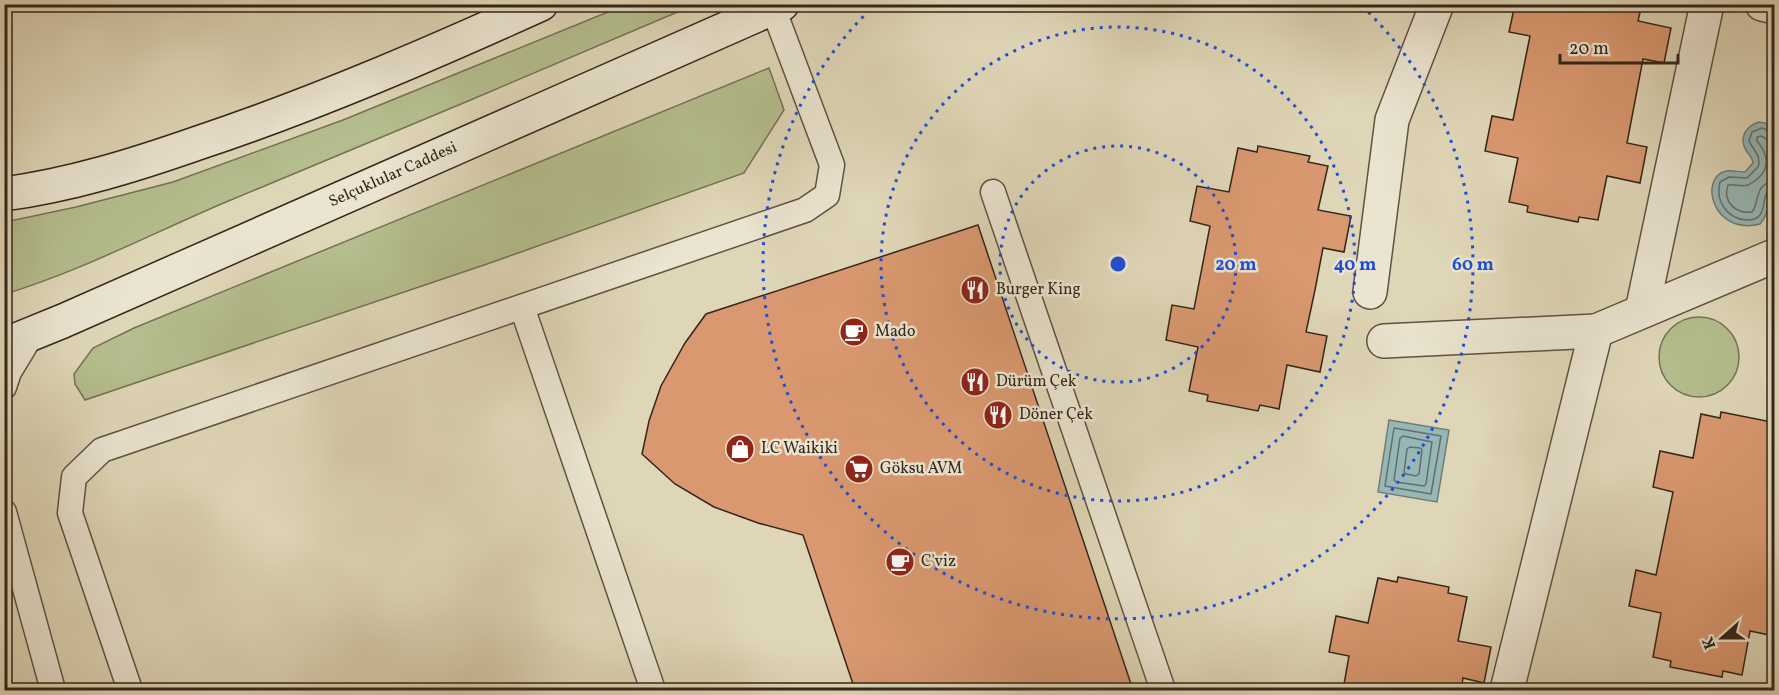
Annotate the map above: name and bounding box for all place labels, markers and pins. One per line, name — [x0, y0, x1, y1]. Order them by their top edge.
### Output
centre of rings — [1108, 254, 1128, 274]
restaurant icon: Burger King — [959, 274, 991, 306]
place label: Burger King — [996, 279, 1081, 301]
cafe icon: Mado — [838, 316, 870, 348]
place label: Mado — [875, 321, 915, 343]
restaurant icon: Dürüm Çek — [959, 366, 991, 398]
place label: Dürüm Çek — [996, 371, 1077, 393]
restaurant icon: Döner Çek — [982, 399, 1014, 431]
place label: Döner Çek — [1019, 404, 1093, 426]
shop icon: LC Waikiki — [724, 433, 756, 465]
place label: LC Waikiki — [761, 438, 838, 460]
supermarket icon: Göksu AVM — [843, 453, 875, 485]
place label: Göksu AVM — [880, 458, 962, 480]
cafe icon: C'viz — [884, 546, 916, 578]
place label: C'viz — [921, 551, 956, 573]

